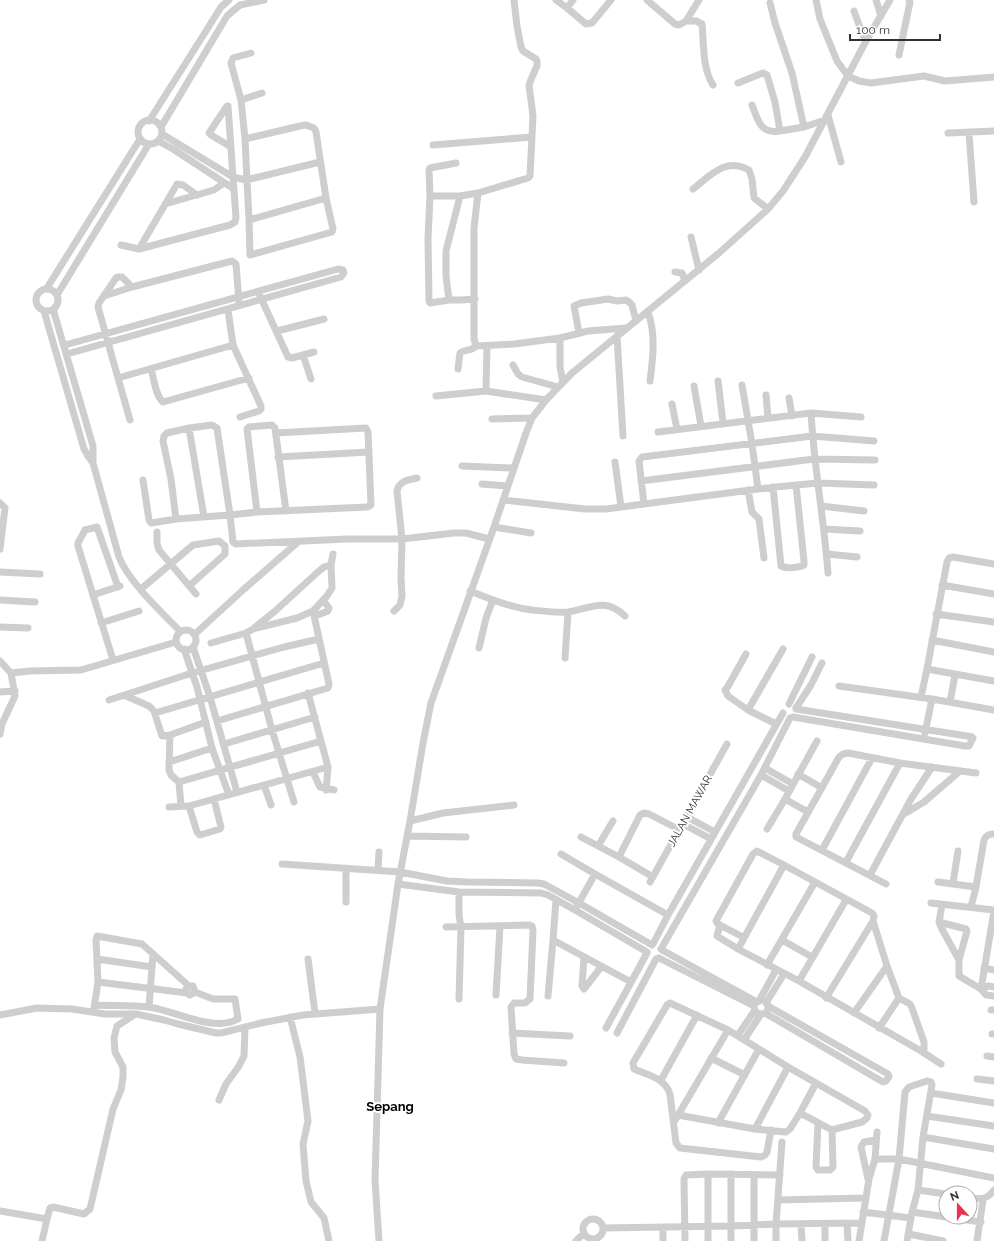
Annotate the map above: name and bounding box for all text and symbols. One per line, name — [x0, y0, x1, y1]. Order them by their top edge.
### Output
scale bar — [850, 16, 940, 42]
text: 100 m — [856, 23, 890, 37]
street label: JALAN MAWAR — [665, 773, 715, 849]
district label: Sepang — [366, 1099, 414, 1114]
north arrow — [938, 1185, 978, 1225]
text: N — [948, 1189, 961, 1204]

